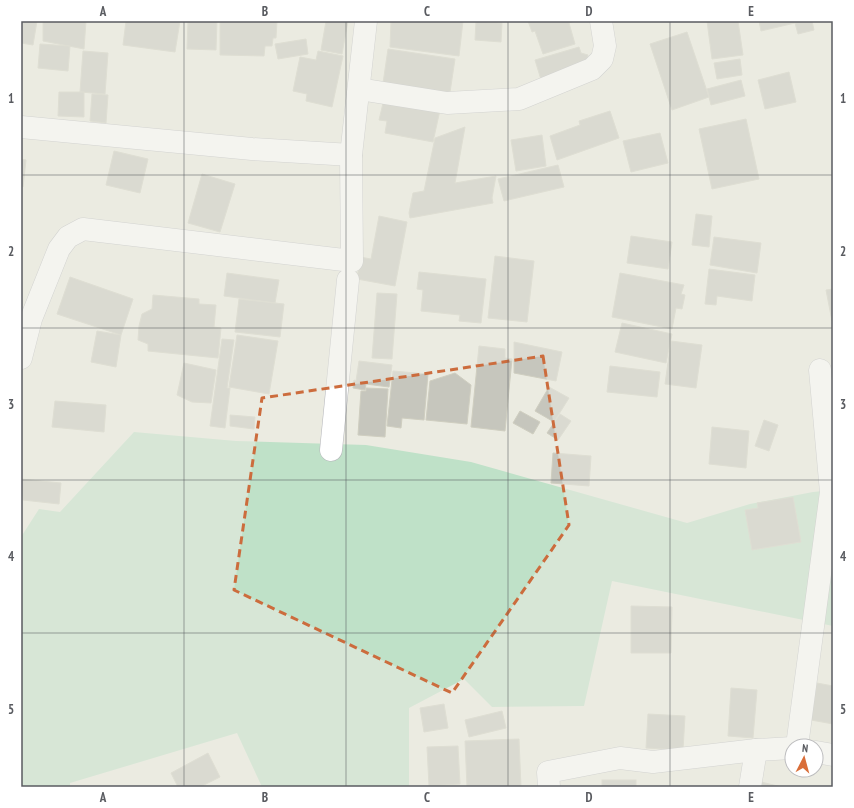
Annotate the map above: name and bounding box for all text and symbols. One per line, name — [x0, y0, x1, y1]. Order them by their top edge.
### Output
text: A — [99, 3, 107, 20]
text: B — [262, 3, 268, 20]
text: C — [424, 3, 430, 20]
text: D — [586, 3, 593, 20]
text: E — [748, 3, 754, 20]
text: 1 — [8, 90, 14, 107]
text: 1 — [840, 90, 846, 107]
text: 2 — [8, 243, 14, 260]
text: 2 — [840, 243, 846, 260]
text: 3 — [8, 396, 14, 413]
text: 3 — [840, 396, 846, 413]
text: 4 — [8, 548, 15, 565]
text: 4 — [840, 548, 847, 565]
text: 5 — [8, 701, 14, 718]
text: 5 — [840, 701, 846, 718]
north arrow — [784, 738, 824, 778]
text: N — [801, 741, 809, 755]
text: A — [99, 789, 107, 806]
text: B — [262, 789, 268, 806]
text: C — [424, 789, 430, 806]
text: D — [586, 789, 593, 806]
text: E — [748, 789, 754, 806]

